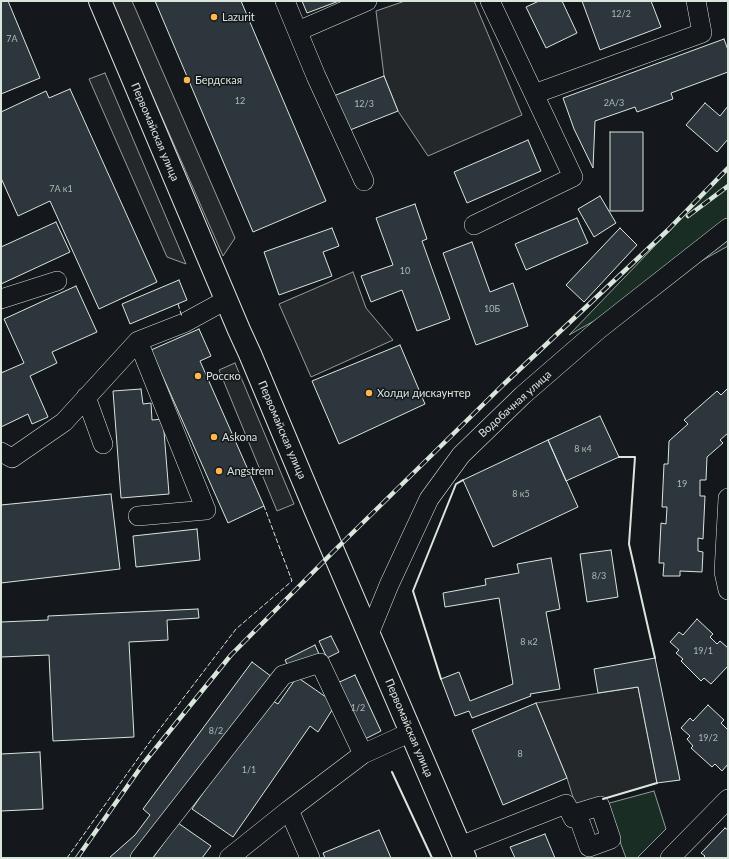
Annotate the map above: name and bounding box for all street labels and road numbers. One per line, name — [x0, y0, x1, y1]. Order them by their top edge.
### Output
street label: Первомайская улица — [128, 81, 182, 183]
street label: Водобачная улица — [476, 368, 554, 440]
street label: Первомайская улица — [255, 379, 309, 481]
street label: Первомайская улица — [382, 677, 436, 779]

